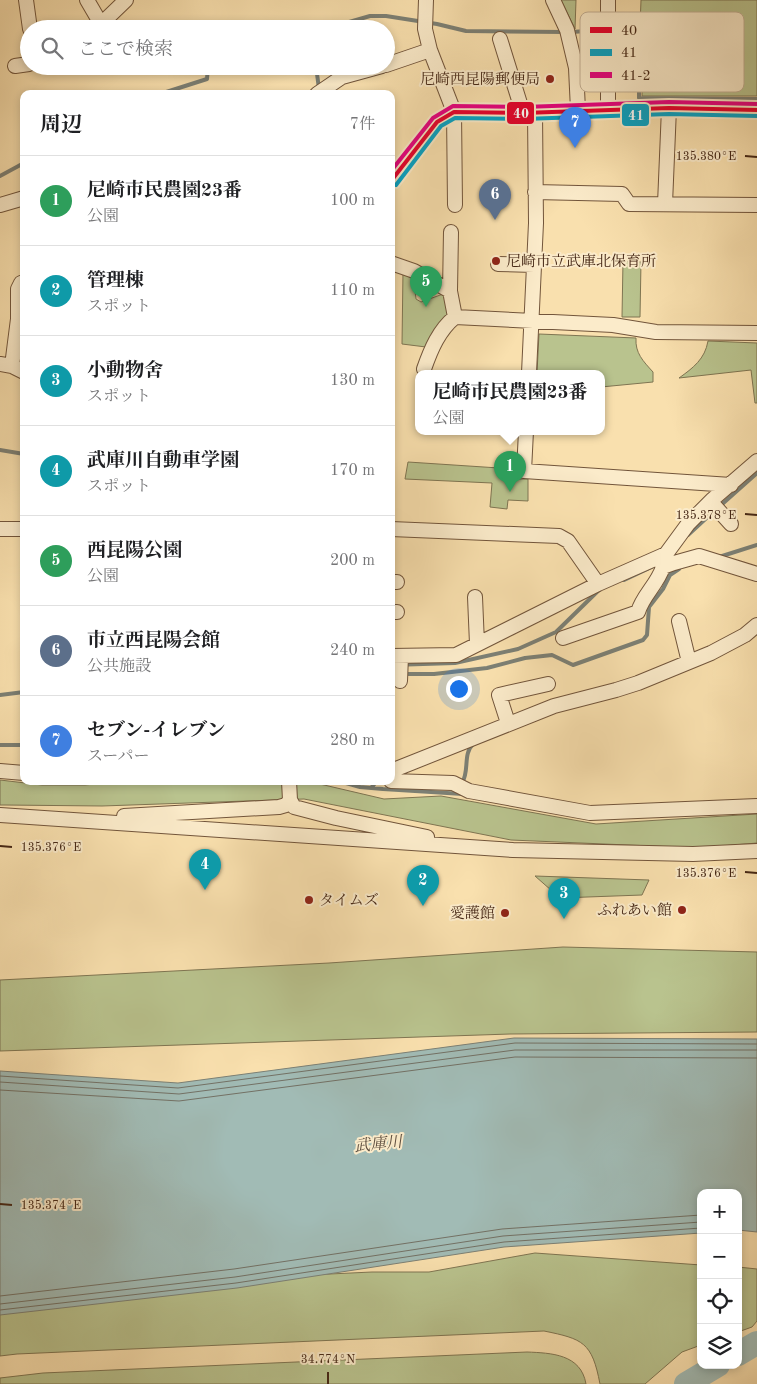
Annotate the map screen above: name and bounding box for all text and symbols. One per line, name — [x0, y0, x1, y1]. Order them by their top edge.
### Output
legend — [580, 12, 744, 92]
search box — [20, 20, 395, 75]
text: 40 — [621, 24, 637, 38]
icon: search — [38, 34, 66, 62]
text: ここで検索 — [78, 41, 173, 60]
text: 41 — [621, 46, 637, 60]
text: 41-2 — [621, 69, 651, 83]
place label: 尼崎西昆陽郵便局 — [420, 71, 540, 88]
marker: 尼崎西昆陽郵便局 — [544, 73, 556, 85]
line badge: 40 — [506, 101, 535, 125]
line badge: 41 — [621, 103, 650, 127]
text: 40 — [513, 107, 529, 121]
pin: 7 — [559, 107, 591, 148]
text: 41 — [628, 109, 644, 123]
text: 周辺 — [40, 115, 82, 136]
text: 7件 — [350, 117, 375, 133]
text: 135.380°E — [676, 150, 736, 163]
pin: 6 — [479, 179, 511, 220]
text: 尼崎市民農園23番 — [87, 182, 242, 201]
text: 1 — [51, 193, 61, 209]
text: 100 m — [330, 193, 375, 209]
text: 公園 — [87, 209, 119, 225]
place label: 尼崎市立武庫北保育所 — [506, 253, 656, 270]
marker: 尼崎市立武庫北保育所 — [490, 255, 502, 267]
pin: 5 — [410, 266, 442, 307]
text: 管理棟 — [87, 272, 144, 291]
text: 2 — [51, 283, 61, 299]
text: 110 m — [330, 283, 375, 299]
text: スポット — [87, 299, 151, 315]
text: 小動物舍 — [87, 362, 163, 381]
popup — [415, 370, 605, 435]
text: 3 — [51, 373, 61, 389]
text: 130 m — [330, 373, 375, 389]
text: 尼崎市民農園23番 — [432, 384, 588, 403]
text: スポット — [87, 389, 151, 405]
text: 公園 — [432, 411, 464, 427]
pin: 1 — [494, 451, 526, 492]
text: 武庫川自動車学園 — [87, 452, 239, 471]
text: 4 — [51, 463, 61, 479]
text: 170 m — [330, 463, 375, 479]
text: スポット — [87, 479, 151, 495]
text: 135.378°E — [676, 509, 736, 522]
text: 西昆陽公園 — [87, 542, 182, 561]
text: 5 — [51, 553, 61, 569]
text: 200 m — [330, 553, 375, 569]
text: 公園 — [87, 569, 119, 585]
text: 市立西昆陽会館 — [87, 632, 220, 651]
text: 6 — [51, 643, 61, 659]
text: 240 m — [330, 643, 375, 659]
text: 公共施設 — [87, 659, 151, 675]
your location — [446, 676, 472, 702]
text: セブン-イレブン — [87, 722, 226, 741]
text: 7 — [51, 733, 61, 749]
text: 280 m — [330, 733, 375, 749]
text: スーパー — [87, 749, 149, 765]
text: 135.376°E — [21, 841, 81, 854]
pin: 4 — [189, 849, 221, 890]
pin: 2 — [407, 865, 439, 906]
text: 135.376°E — [676, 867, 736, 880]
pin: 3 — [548, 878, 580, 919]
place label: タイムズ — [319, 892, 379, 909]
marker: タイムズ — [303, 894, 315, 906]
place label: ふれあい館 — [597, 902, 672, 919]
marker: ふれあい館 — [676, 904, 688, 916]
place label: 愛護館 — [450, 905, 495, 922]
marker: 愛護館 — [499, 907, 511, 919]
water label: 武庫川 — [353, 1132, 405, 1155]
map controls — [697, 1189, 742, 1369]
button: + — [697, 1189, 742, 1234]
text: 135.374°E — [21, 1199, 81, 1212]
button: − — [697, 1234, 742, 1279]
button: locate — [697, 1279, 742, 1324]
button: layers — [697, 1324, 742, 1369]
text: 34.774°N — [301, 1354, 355, 1366]

